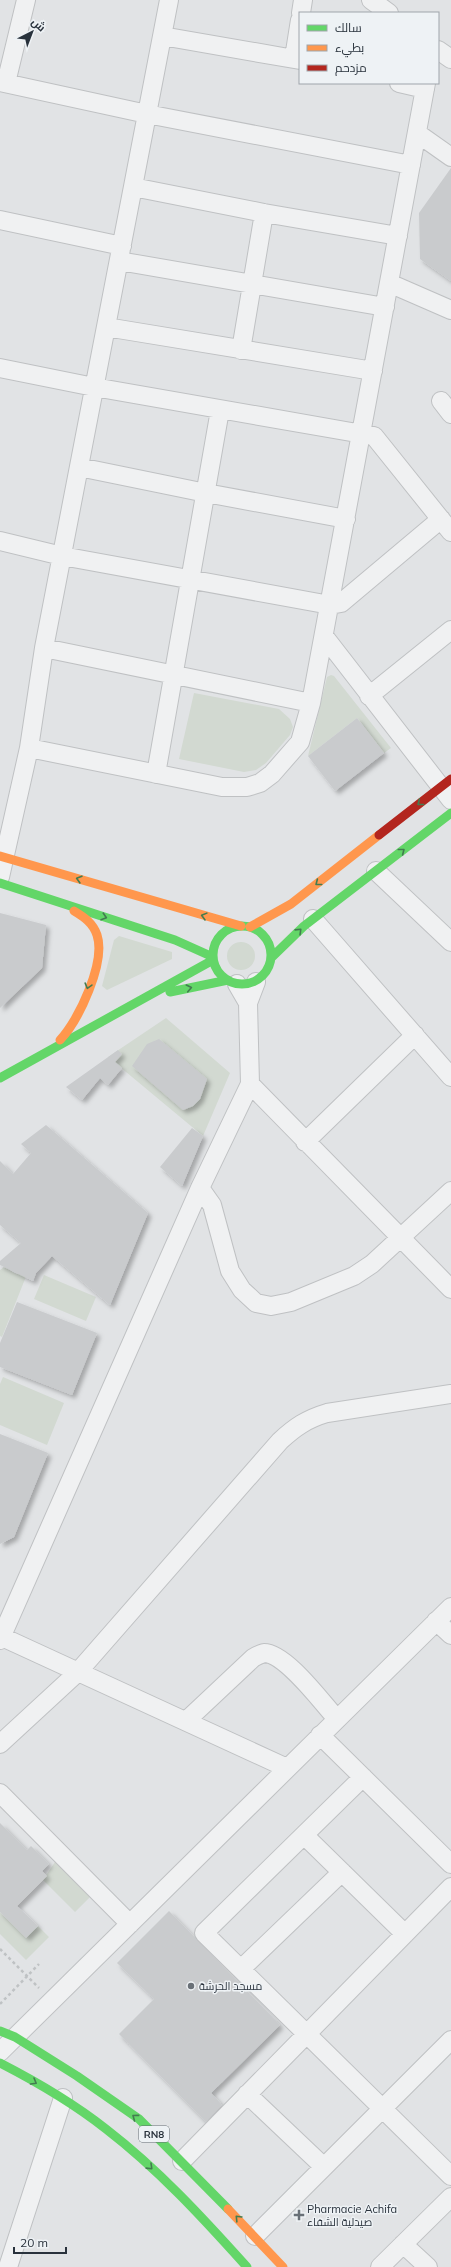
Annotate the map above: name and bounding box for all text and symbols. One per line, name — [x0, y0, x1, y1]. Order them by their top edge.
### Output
north arrow — [12, 12, 52, 52]
legend — [299, 12, 439, 84]
text: ش — [29, 15, 49, 34]
text: سالك — [335, 20, 362, 35]
text: بطيء — [335, 40, 364, 58]
text: مزدحم — [335, 60, 367, 76]
one-way arrow — [418, 798, 425, 805]
one-way arrow — [397, 849, 404, 856]
one-way arrow — [76, 875, 83, 884]
one-way arrow — [316, 878, 323, 885]
one-way arrow — [100, 912, 107, 921]
one-way arrow — [200, 912, 207, 921]
one-way arrow — [294, 928, 302, 936]
one-way arrow — [84, 983, 93, 990]
one-way arrow — [186, 985, 193, 993]
place label: مسجد الحرشة — [199, 1979, 262, 1993]
marker: مسجد الحرشة — [186, 1981, 196, 1991]
one-way arrow — [30, 2077, 37, 2084]
one-way arrow — [133, 2115, 140, 2122]
road number: RN8 — [139, 2126, 169, 2142]
one-way arrow — [145, 2162, 153, 2170]
place label: Pharmacie Achifa صيدلية الشفاء — [307, 2202, 397, 2229]
marker: Pharmacie Achifa صيدلية الشفاء — [294, 2210, 304, 2220]
one-way arrow — [235, 2215, 242, 2223]
scale bar — [14, 2229, 66, 2255]
text: 20 m — [20, 2235, 48, 2250]

